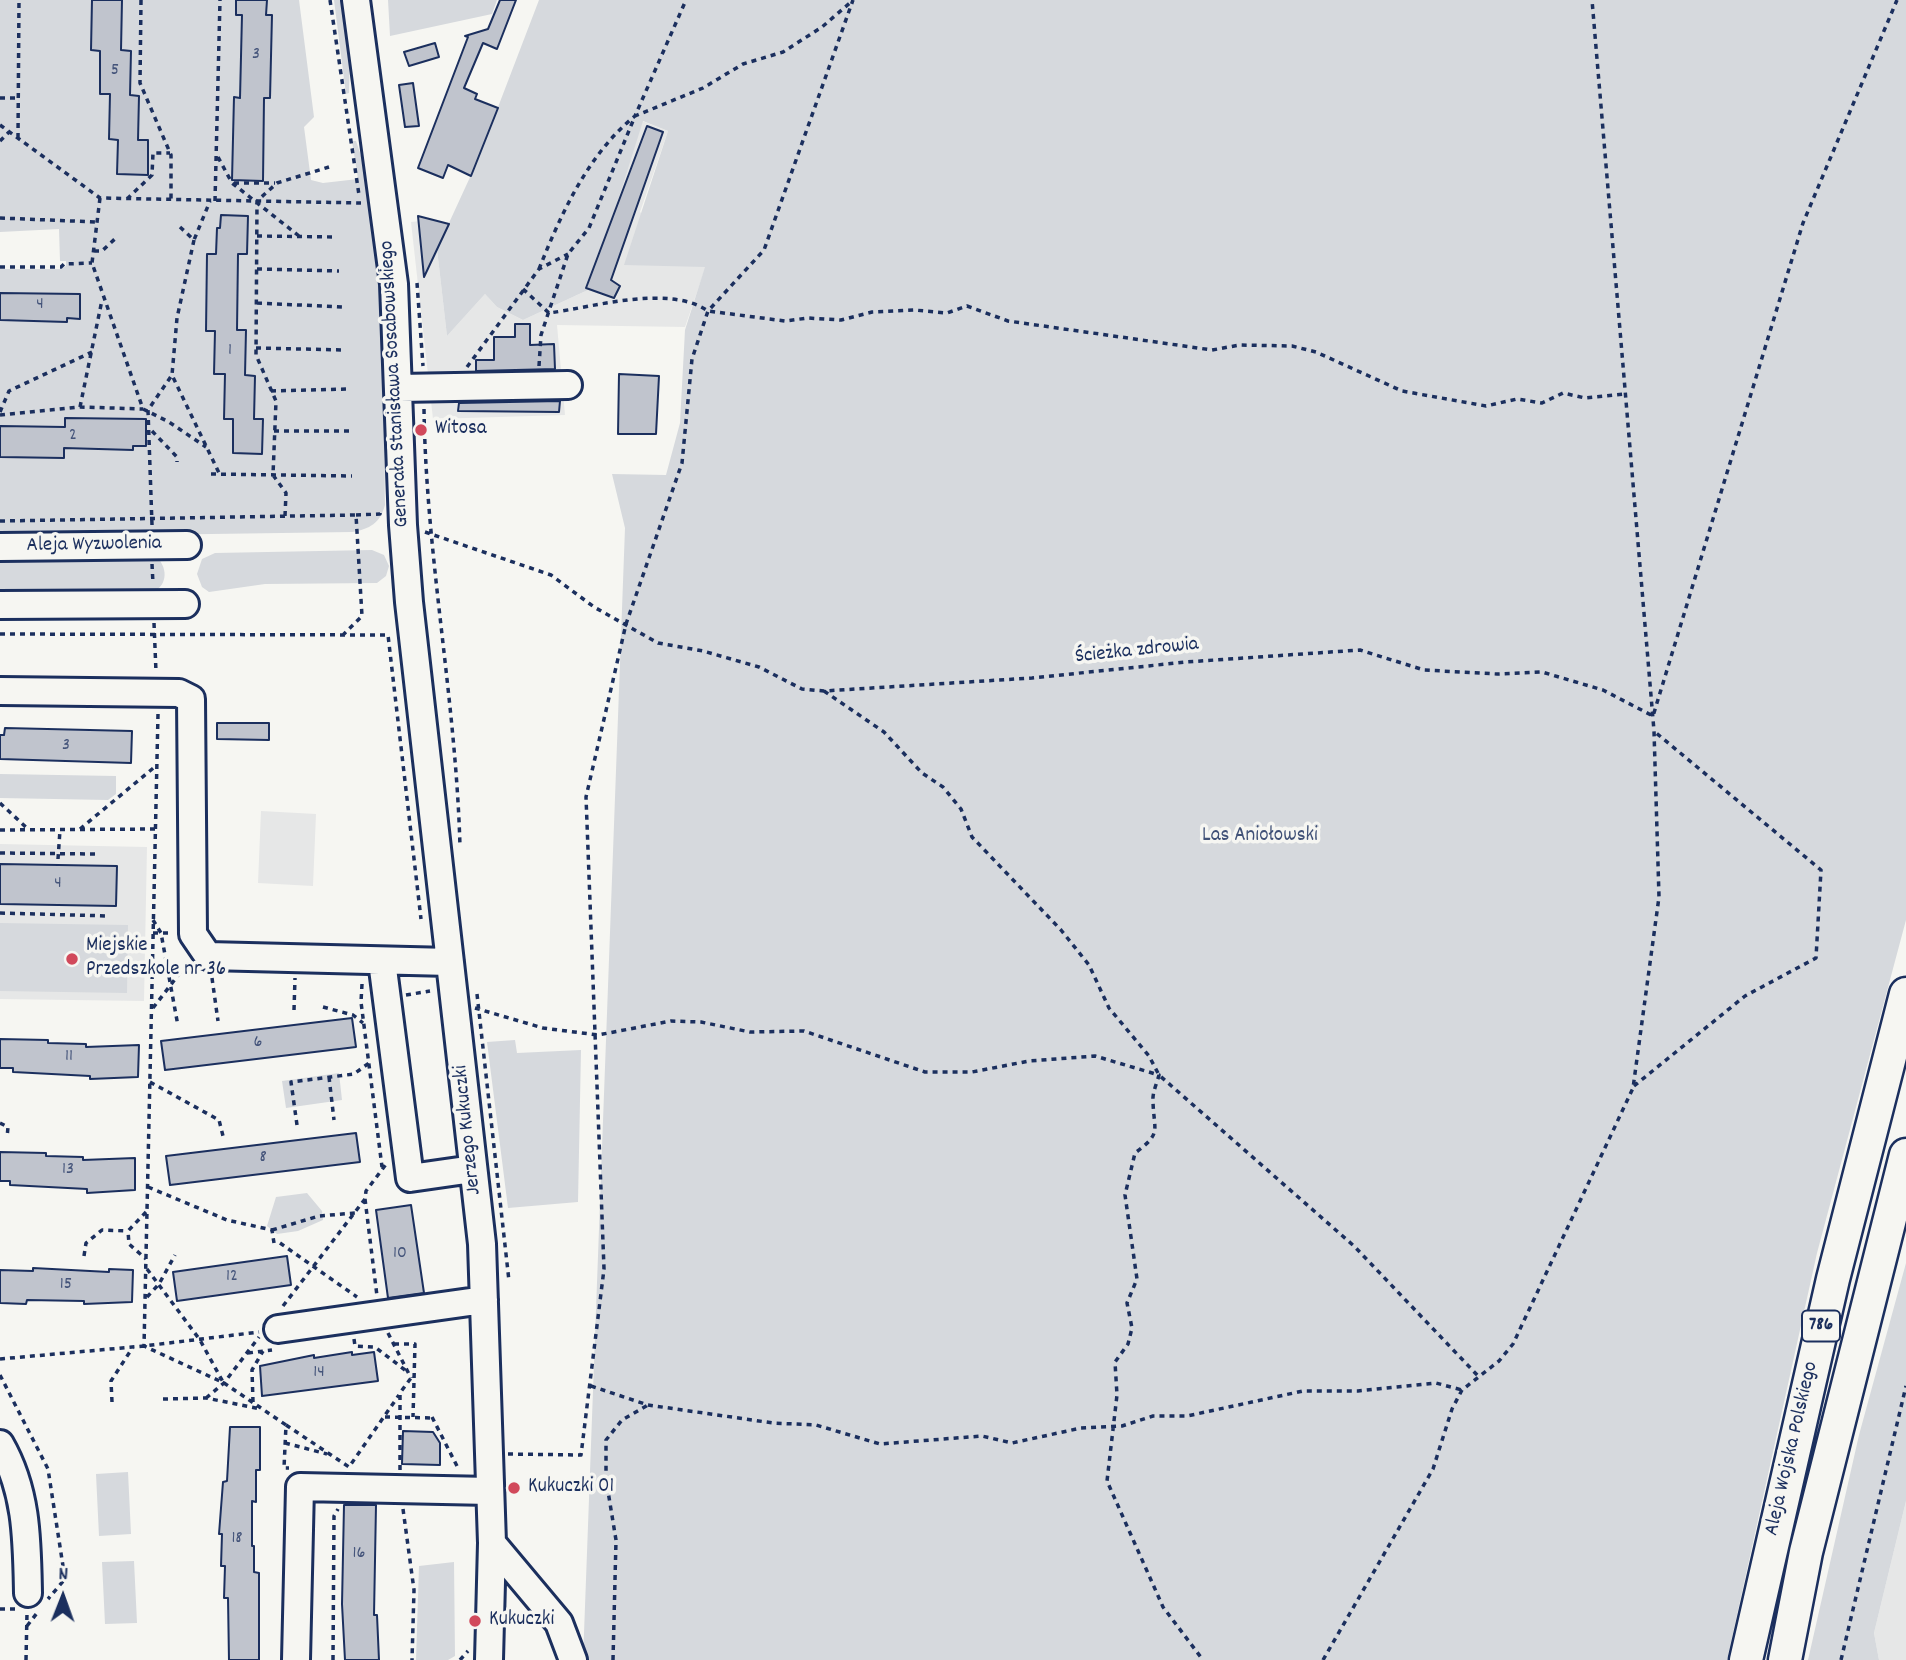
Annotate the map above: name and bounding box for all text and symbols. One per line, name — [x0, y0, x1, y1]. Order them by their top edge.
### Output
house number: 3 — [252, 45, 260, 67]
house number: 5 — [111, 61, 119, 83]
street label: Generała Stanisława Sosabowskiego — [376, 240, 416, 528]
house number: 4 — [36, 295, 44, 317]
house number: 1 — [228, 341, 232, 363]
place label: Witosa — [435, 417, 487, 443]
marker: Witosa — [413, 422, 429, 438]
house number: 2 — [69, 426, 77, 448]
street label: Aleja Wyzwolenia — [26, 532, 162, 560]
street label: Ścieżka zdrowia — [1074, 633, 1200, 671]
house number: 3 — [62, 736, 70, 758]
park label: Las Aniołowski — [1202, 824, 1318, 850]
house number: 4 — [54, 874, 62, 896]
place label: Miejskie Przedszkole nr 36 — [86, 934, 226, 984]
marker: Miejskie Przedszkole nr 36 — [64, 951, 80, 967]
house number: 6 — [254, 1033, 262, 1055]
house number: 11 — [65, 1047, 73, 1069]
street label: Jerzego Kukuczki — [450, 1064, 488, 1196]
house number: 8 — [259, 1148, 267, 1170]
house number: 13 — [62, 1160, 74, 1182]
house number: 10 — [393, 1244, 407, 1266]
house number: 12 — [226, 1267, 238, 1289]
house number: 15 — [60, 1275, 72, 1297]
road number: 786 — [1802, 1310, 1840, 1342]
street label: Aleja Wojska Polskiego — [1761, 1360, 1825, 1538]
house number: 14 — [313, 1363, 325, 1385]
place label: Kukuczki 01 — [528, 1475, 614, 1501]
marker: Kukuczki 01 — [506, 1480, 522, 1496]
house number: 18 — [231, 1529, 243, 1551]
house number: 16 — [353, 1544, 365, 1566]
north arrow — [28, 1562, 98, 1632]
text: N — [58, 1562, 68, 1589]
place label: Kukuczki — [489, 1608, 554, 1634]
marker: Kukuczki — [467, 1613, 483, 1629]

